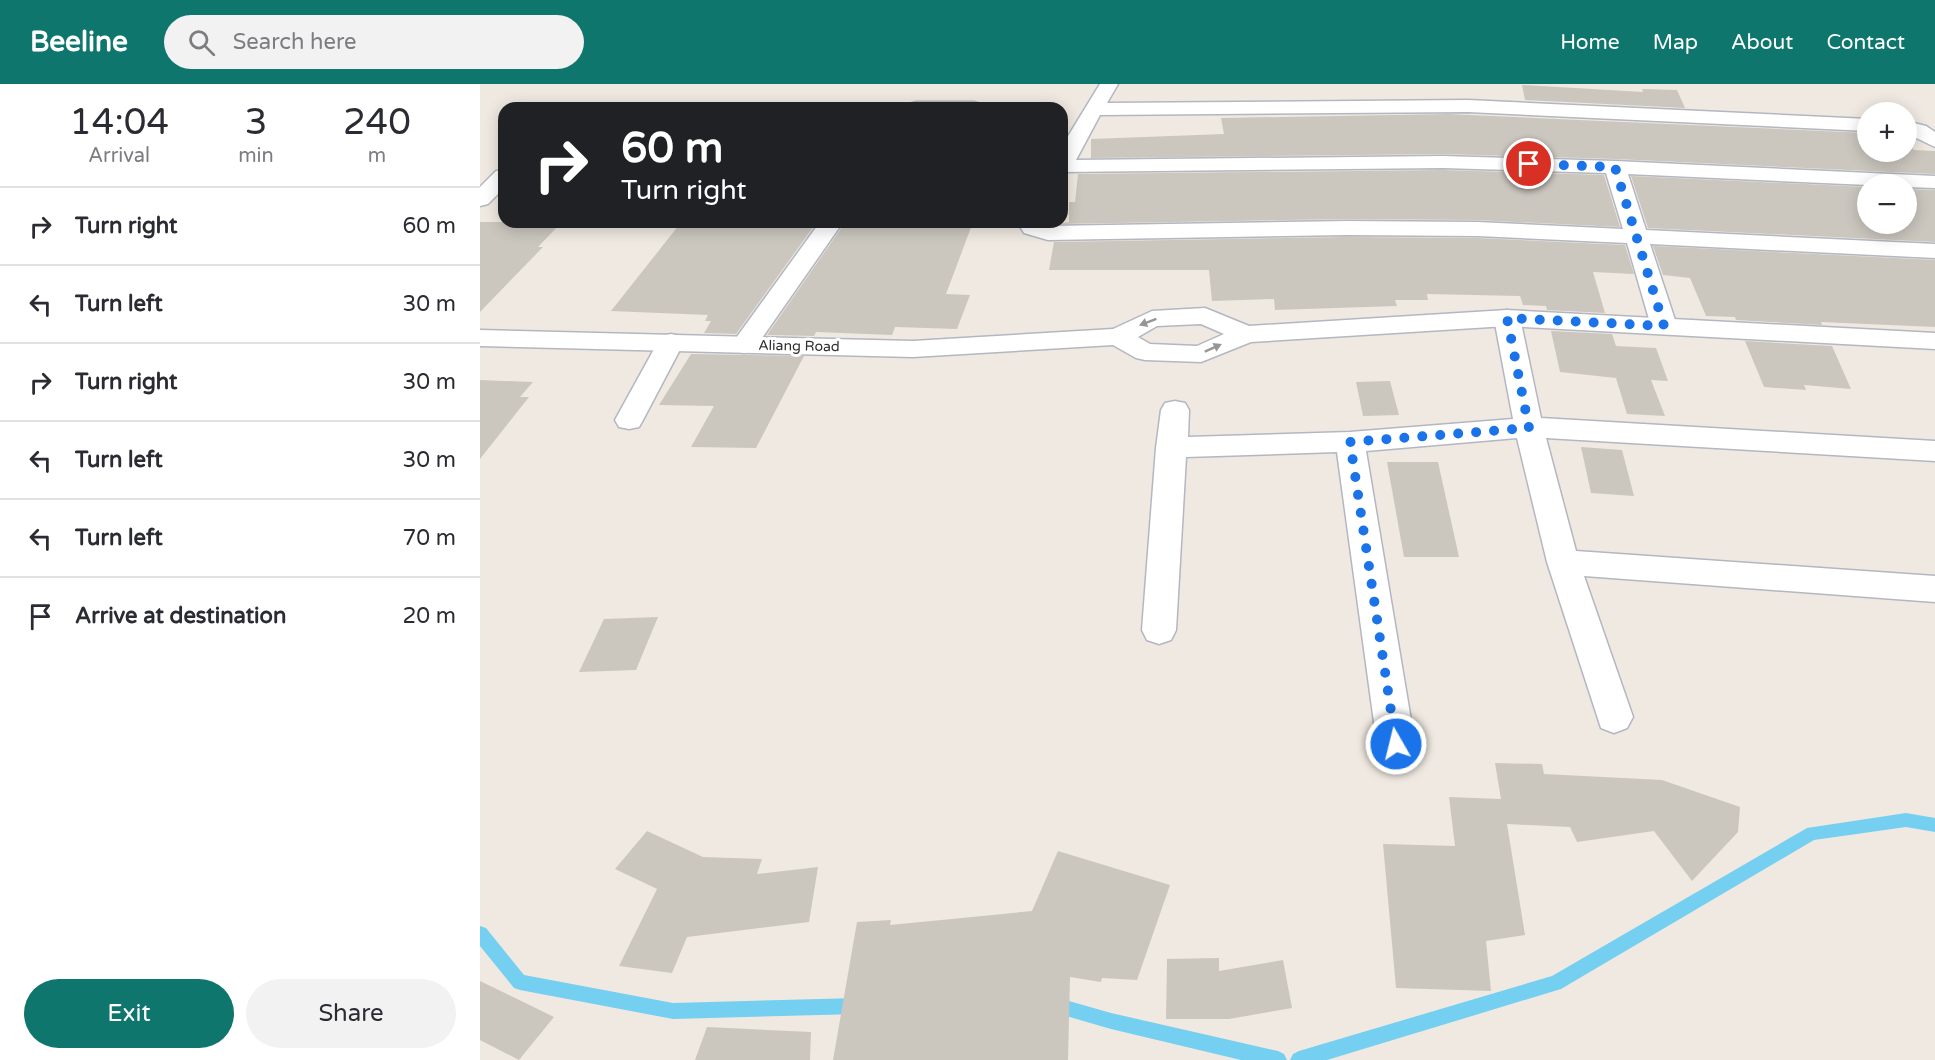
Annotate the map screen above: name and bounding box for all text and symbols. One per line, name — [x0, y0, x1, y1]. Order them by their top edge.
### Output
search box — [164, 15, 584, 69]
text: Beeline — [30, 25, 128, 59]
icon: search — [185, 26, 218, 59]
text: Search here — [233, 29, 357, 55]
text: Home — [1560, 30, 1620, 55]
text: Map — [1653, 30, 1698, 55]
text: About — [1731, 30, 1793, 55]
text: Contact — [1826, 30, 1905, 55]
text: 14:04 — [69, 101, 169, 144]
text: 3 — [245, 101, 267, 144]
text: 240 — [343, 101, 411, 144]
map controls — [1857, 102, 1917, 234]
button: + — [1857, 102, 1917, 162]
text: 60 m — [621, 123, 723, 174]
icon: right — [522, 126, 600, 204]
pin — [1503, 138, 1554, 189]
text: Arrival — [88, 144, 150, 168]
text: min — [238, 144, 274, 168]
text: m — [368, 144, 386, 168]
icon: arrive — [1512, 147, 1545, 180]
text: Turn right — [621, 174, 747, 207]
button: − — [1857, 174, 1917, 234]
icon: right — [24, 210, 57, 243]
text: Turn right — [75, 213, 177, 239]
text: 60 m — [402, 213, 456, 239]
icon: left — [24, 288, 57, 321]
text: Turn left — [75, 291, 163, 317]
text: 30 m — [402, 291, 456, 317]
one-way arrow — [1139, 317, 1157, 327]
street label: Aliang Road — [758, 337, 840, 355]
one-way arrow — [1205, 344, 1222, 353]
icon: right — [24, 366, 57, 399]
text: Turn right — [75, 369, 177, 395]
text: 30 m — [402, 369, 456, 395]
icon: left — [24, 444, 57, 477]
text: Turn left — [75, 447, 163, 473]
text: 30 m — [402, 447, 456, 473]
icon: left — [24, 522, 57, 555]
text: Turn left — [75, 525, 163, 551]
text: 70 m — [402, 525, 456, 551]
icon: arrive — [24, 600, 57, 633]
text: Arrive at destination — [75, 603, 286, 629]
text: 20 m — [402, 603, 456, 629]
position arrow — [1364, 712, 1428, 776]
button: Exit — [24, 979, 234, 1048]
button: Share — [246, 979, 456, 1048]

